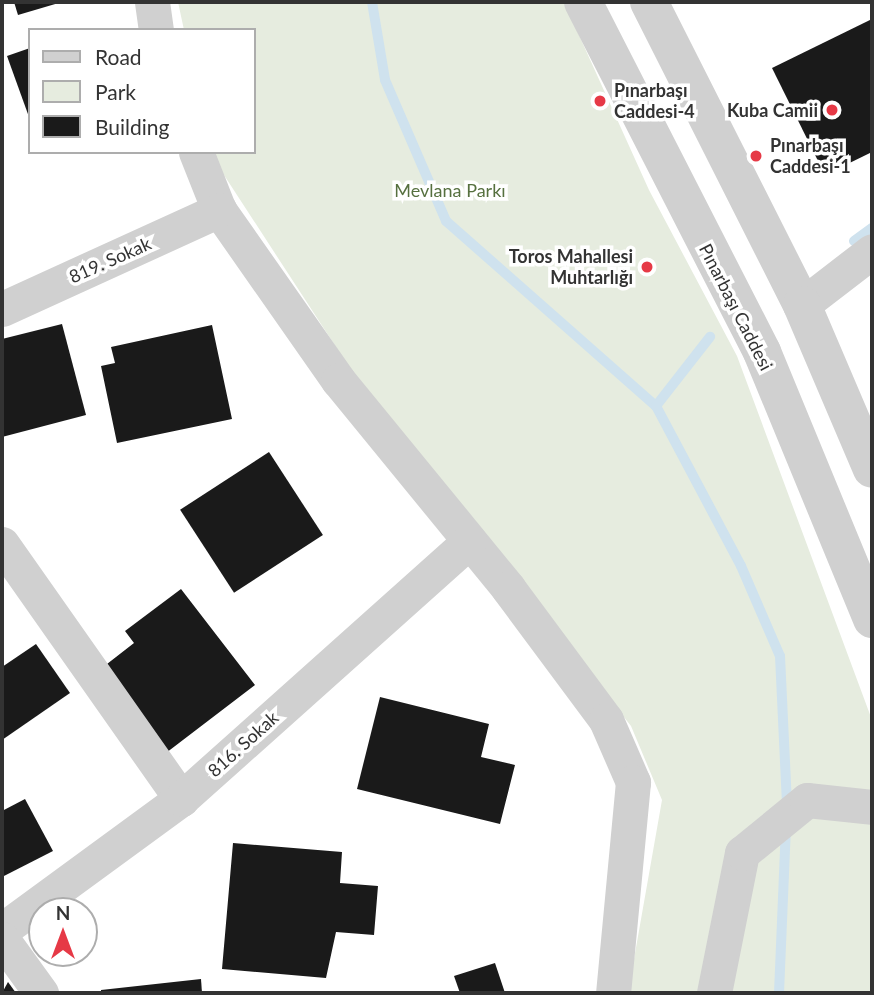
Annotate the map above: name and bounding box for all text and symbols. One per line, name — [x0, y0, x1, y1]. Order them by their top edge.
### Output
legend — [28, 28, 256, 154]
text: Road — [95, 44, 142, 69]
text: Park — [95, 79, 136, 104]
place label: Pınarbaşı Caddesi-4 — [614, 80, 695, 122]
marker: Pınarbaşı Caddesi-4 — [592, 93, 608, 109]
place label: Kuba Camii — [727, 99, 818, 121]
marker: Kuba Camii — [824, 102, 840, 118]
text: Building — [95, 114, 170, 139]
place label: Pınarbaşı Caddesi-1 — [770, 135, 851, 178]
marker: Pınarbaşı Caddesi-1 — [748, 148, 764, 164]
park label: Mevlana Parkı — [394, 179, 506, 201]
street label: 819. Sokak — [66, 232, 154, 288]
street label: Pınarbaşı Caddesi — [695, 240, 777, 374]
place label: Toros Mahallesi Muhtarlığı — [509, 246, 633, 288]
marker: Toros Mahallesi Muhtarlığı — [639, 259, 655, 275]
street label: 816. Sokak — [203, 707, 283, 781]
north arrow — [28, 897, 98, 967]
text: N — [56, 901, 70, 924]

